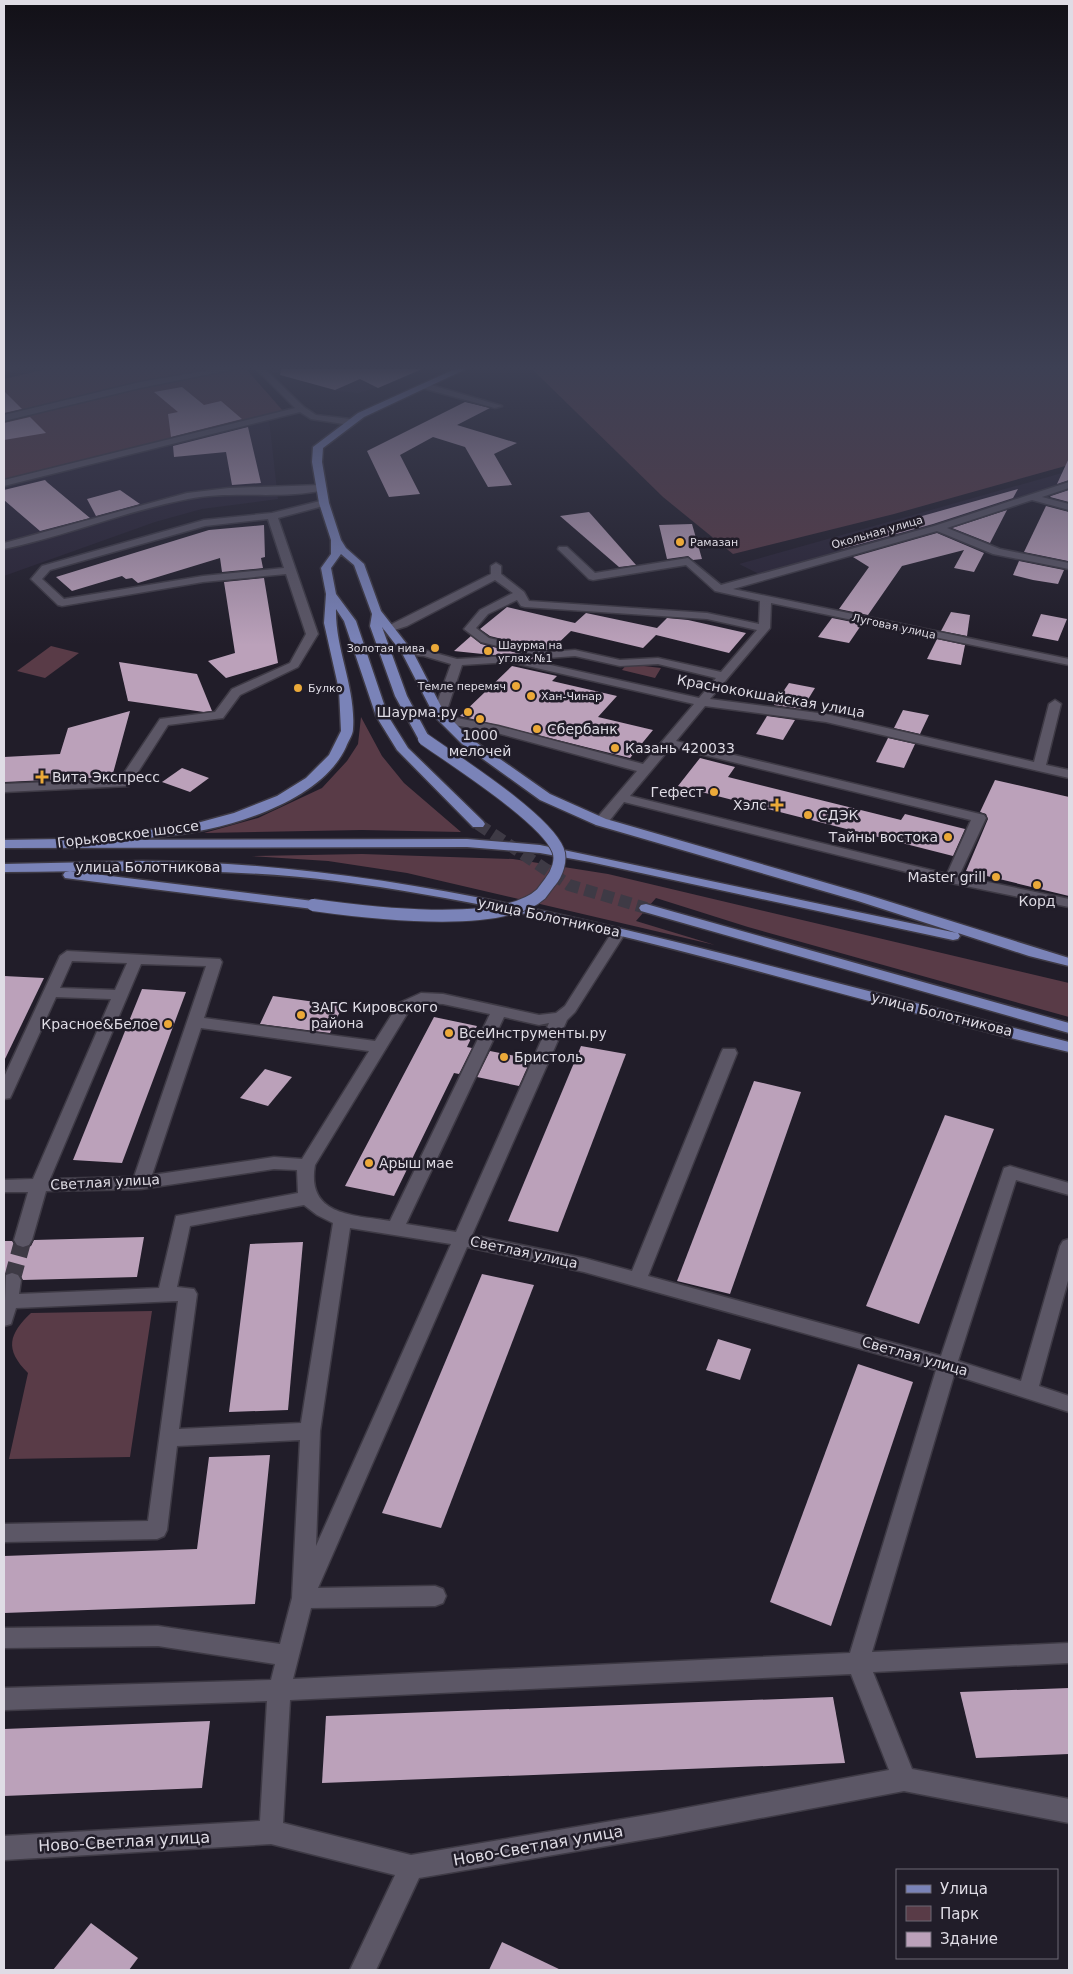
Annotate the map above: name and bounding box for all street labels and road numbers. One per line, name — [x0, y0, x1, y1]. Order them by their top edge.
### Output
street label: Окольная улица — [830, 513, 924, 552]
street label: Луговая улица — [851, 611, 937, 642]
street label: Краснококшайская улица — [676, 672, 866, 720]
street label: Горьковское шоссе — [56, 817, 200, 851]
street label: улица Болотникова — [76, 859, 220, 875]
street label: улица Болотникова — [476, 894, 622, 940]
street label: улица Болотникова — [870, 989, 1014, 1039]
street label: Светлая улица — [50, 1171, 160, 1193]
street label: Светлая улица — [469, 1233, 579, 1271]
street label: Светлая улица — [860, 1333, 970, 1379]
street label: Ново-Светлая улица — [452, 1821, 624, 1870]
street label: Ново-Светлая улица — [38, 1828, 210, 1855]

